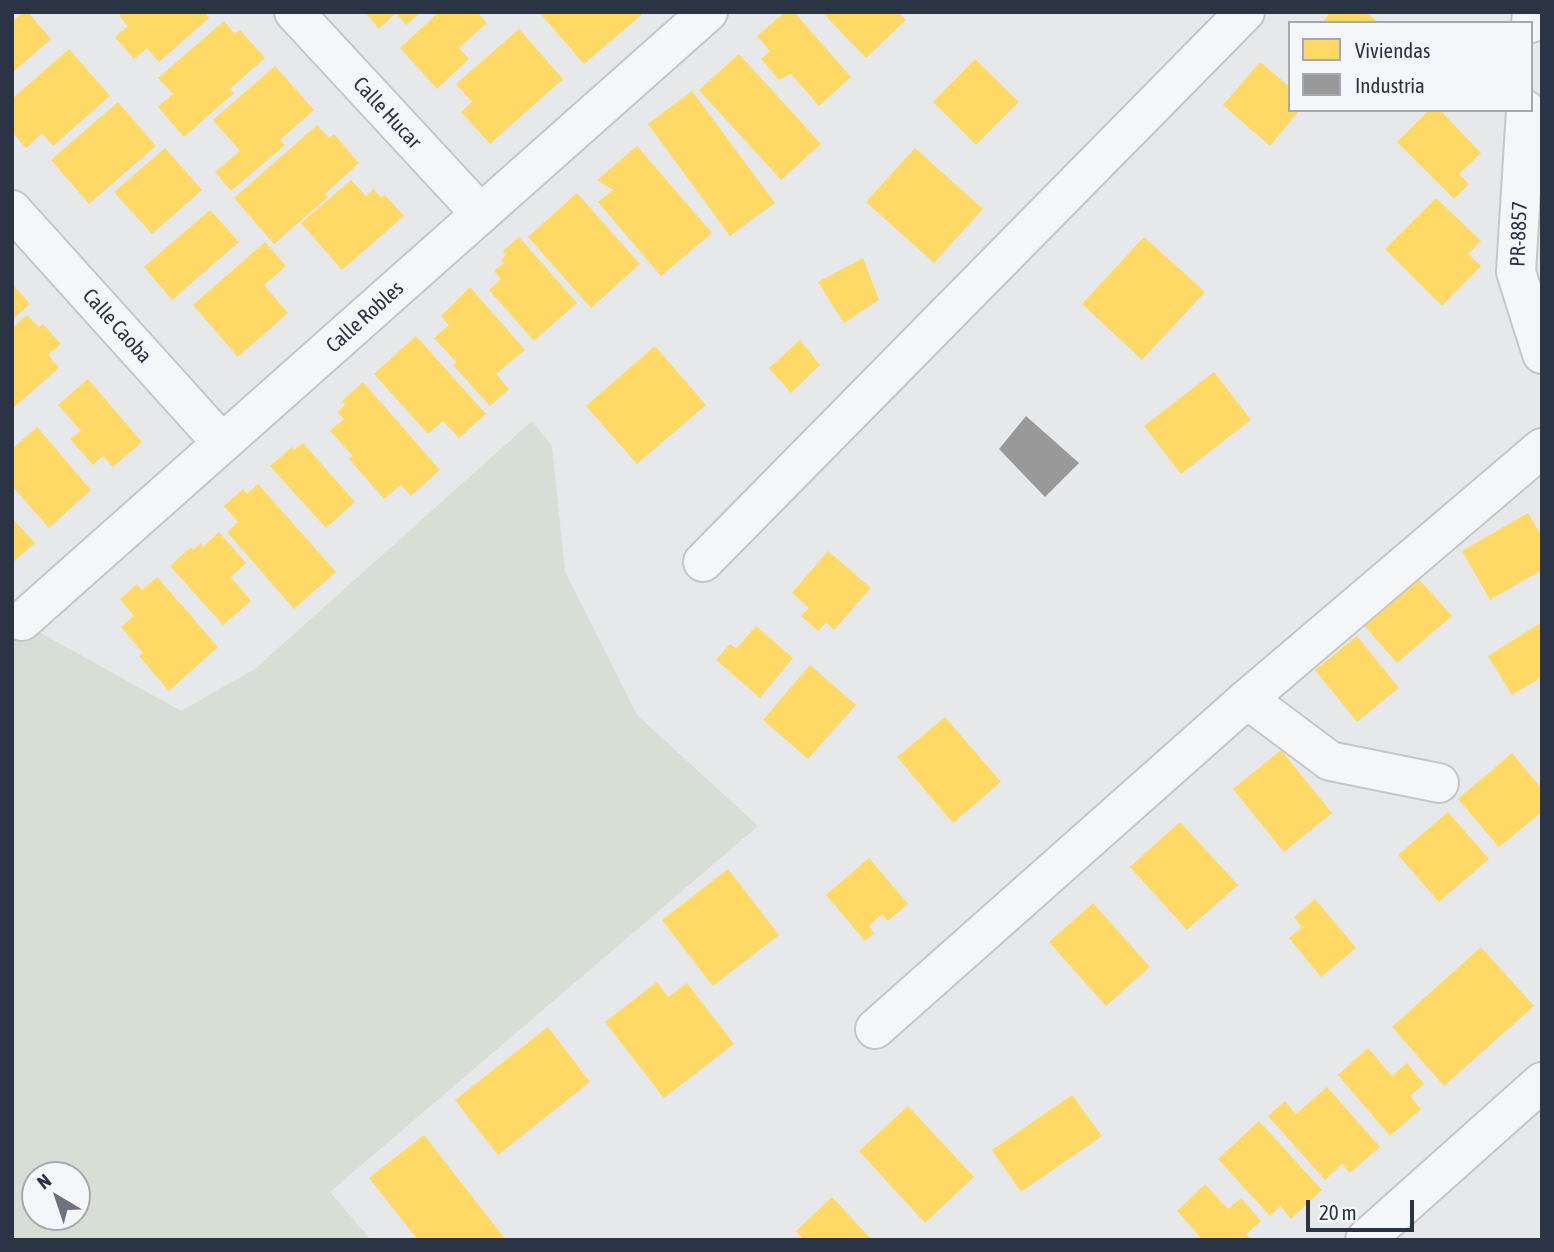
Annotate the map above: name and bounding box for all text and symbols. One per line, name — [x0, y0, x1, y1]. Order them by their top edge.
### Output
legend — [1288, 21, 1533, 112]
text: Viviendas — [1355, 38, 1430, 62]
street label: Calle Hucar — [348, 72, 426, 154]
text: Industria — [1355, 73, 1425, 97]
street label: PR-8857 — [1505, 201, 1533, 267]
street label: Calle Robles — [321, 276, 409, 358]
street label: Calle Caoba — [77, 284, 157, 368]
north arrow — [21, 1161, 91, 1231]
text: N — [33, 1169, 55, 1193]
scale bar — [1309, 1186, 1418, 1230]
text: 20 m — [1319, 1200, 1357, 1224]

